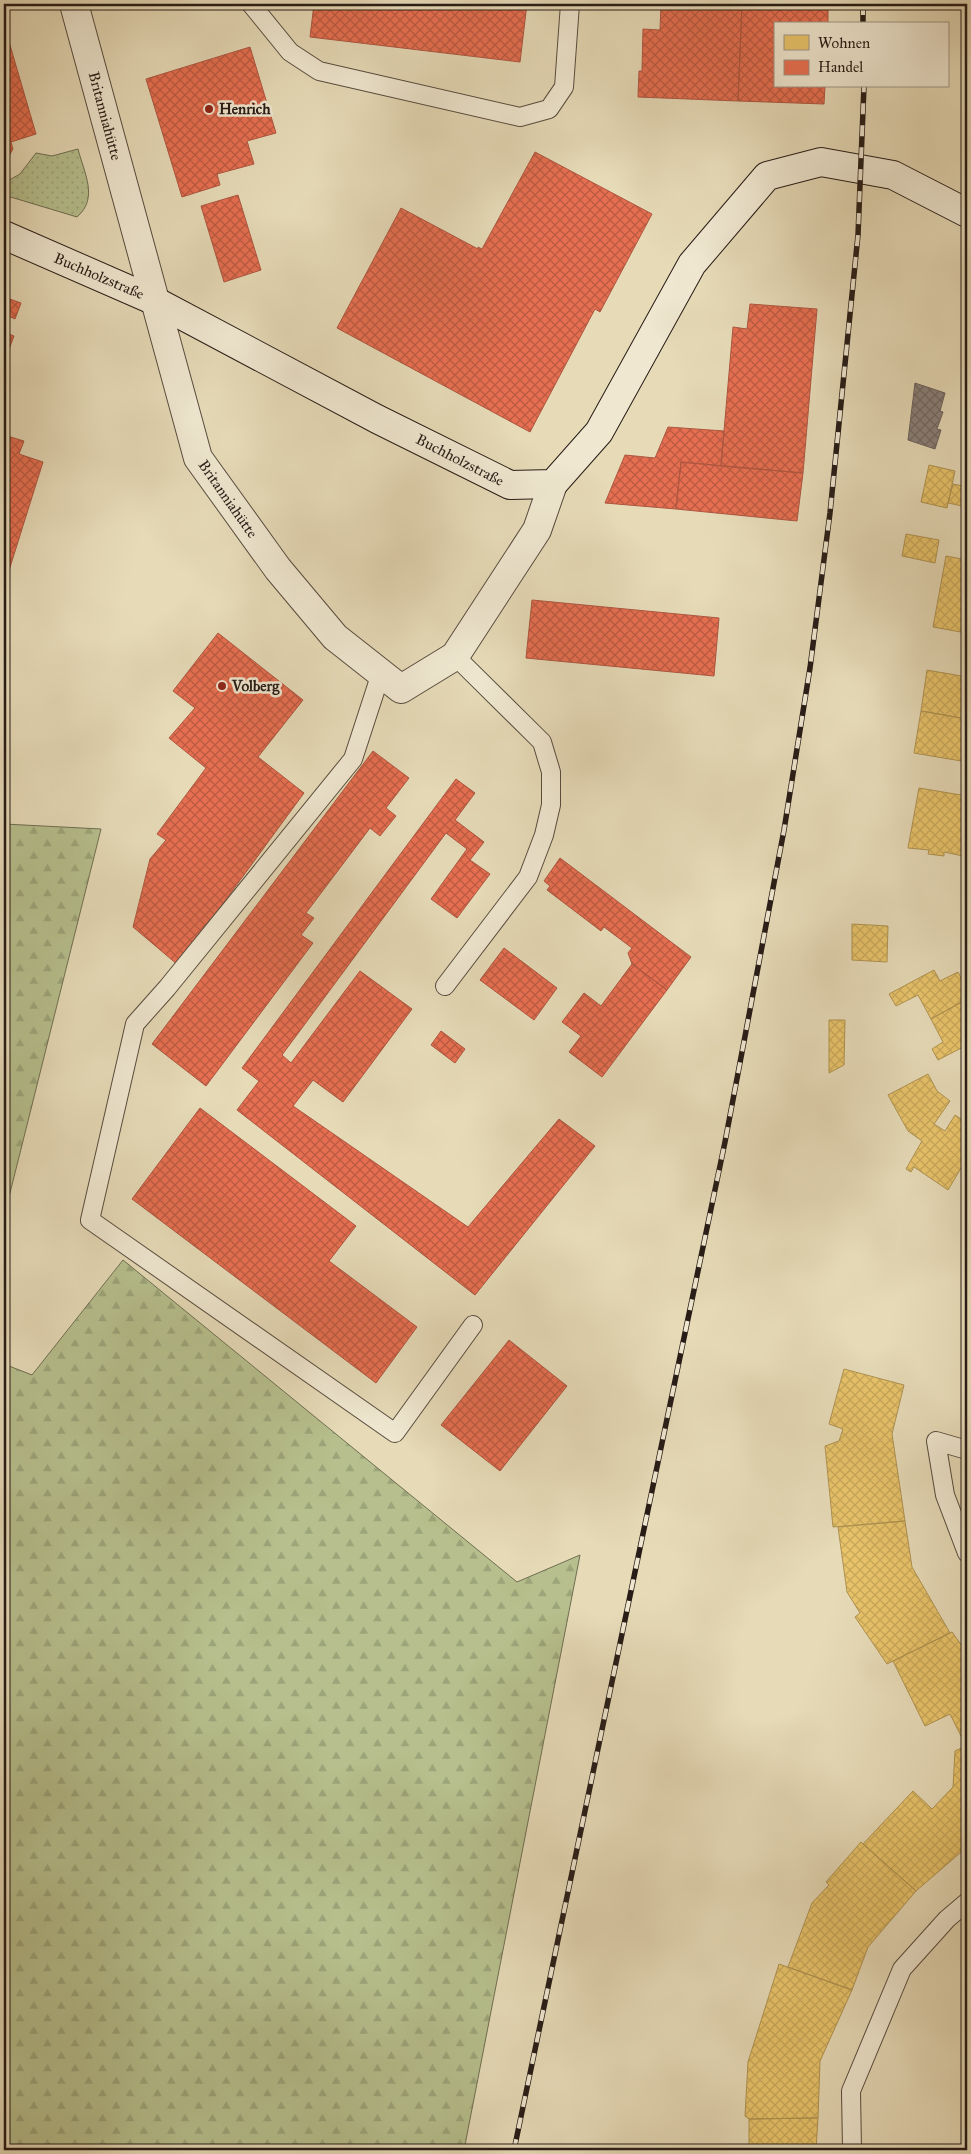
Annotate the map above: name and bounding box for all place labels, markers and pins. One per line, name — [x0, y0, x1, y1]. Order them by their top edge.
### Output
place label: Henrich — [219, 100, 271, 118]
marker: Henrich — [203, 103, 215, 115]
place label: Volberg — [231, 677, 280, 696]
marker: Volberg — [216, 680, 228, 692]

